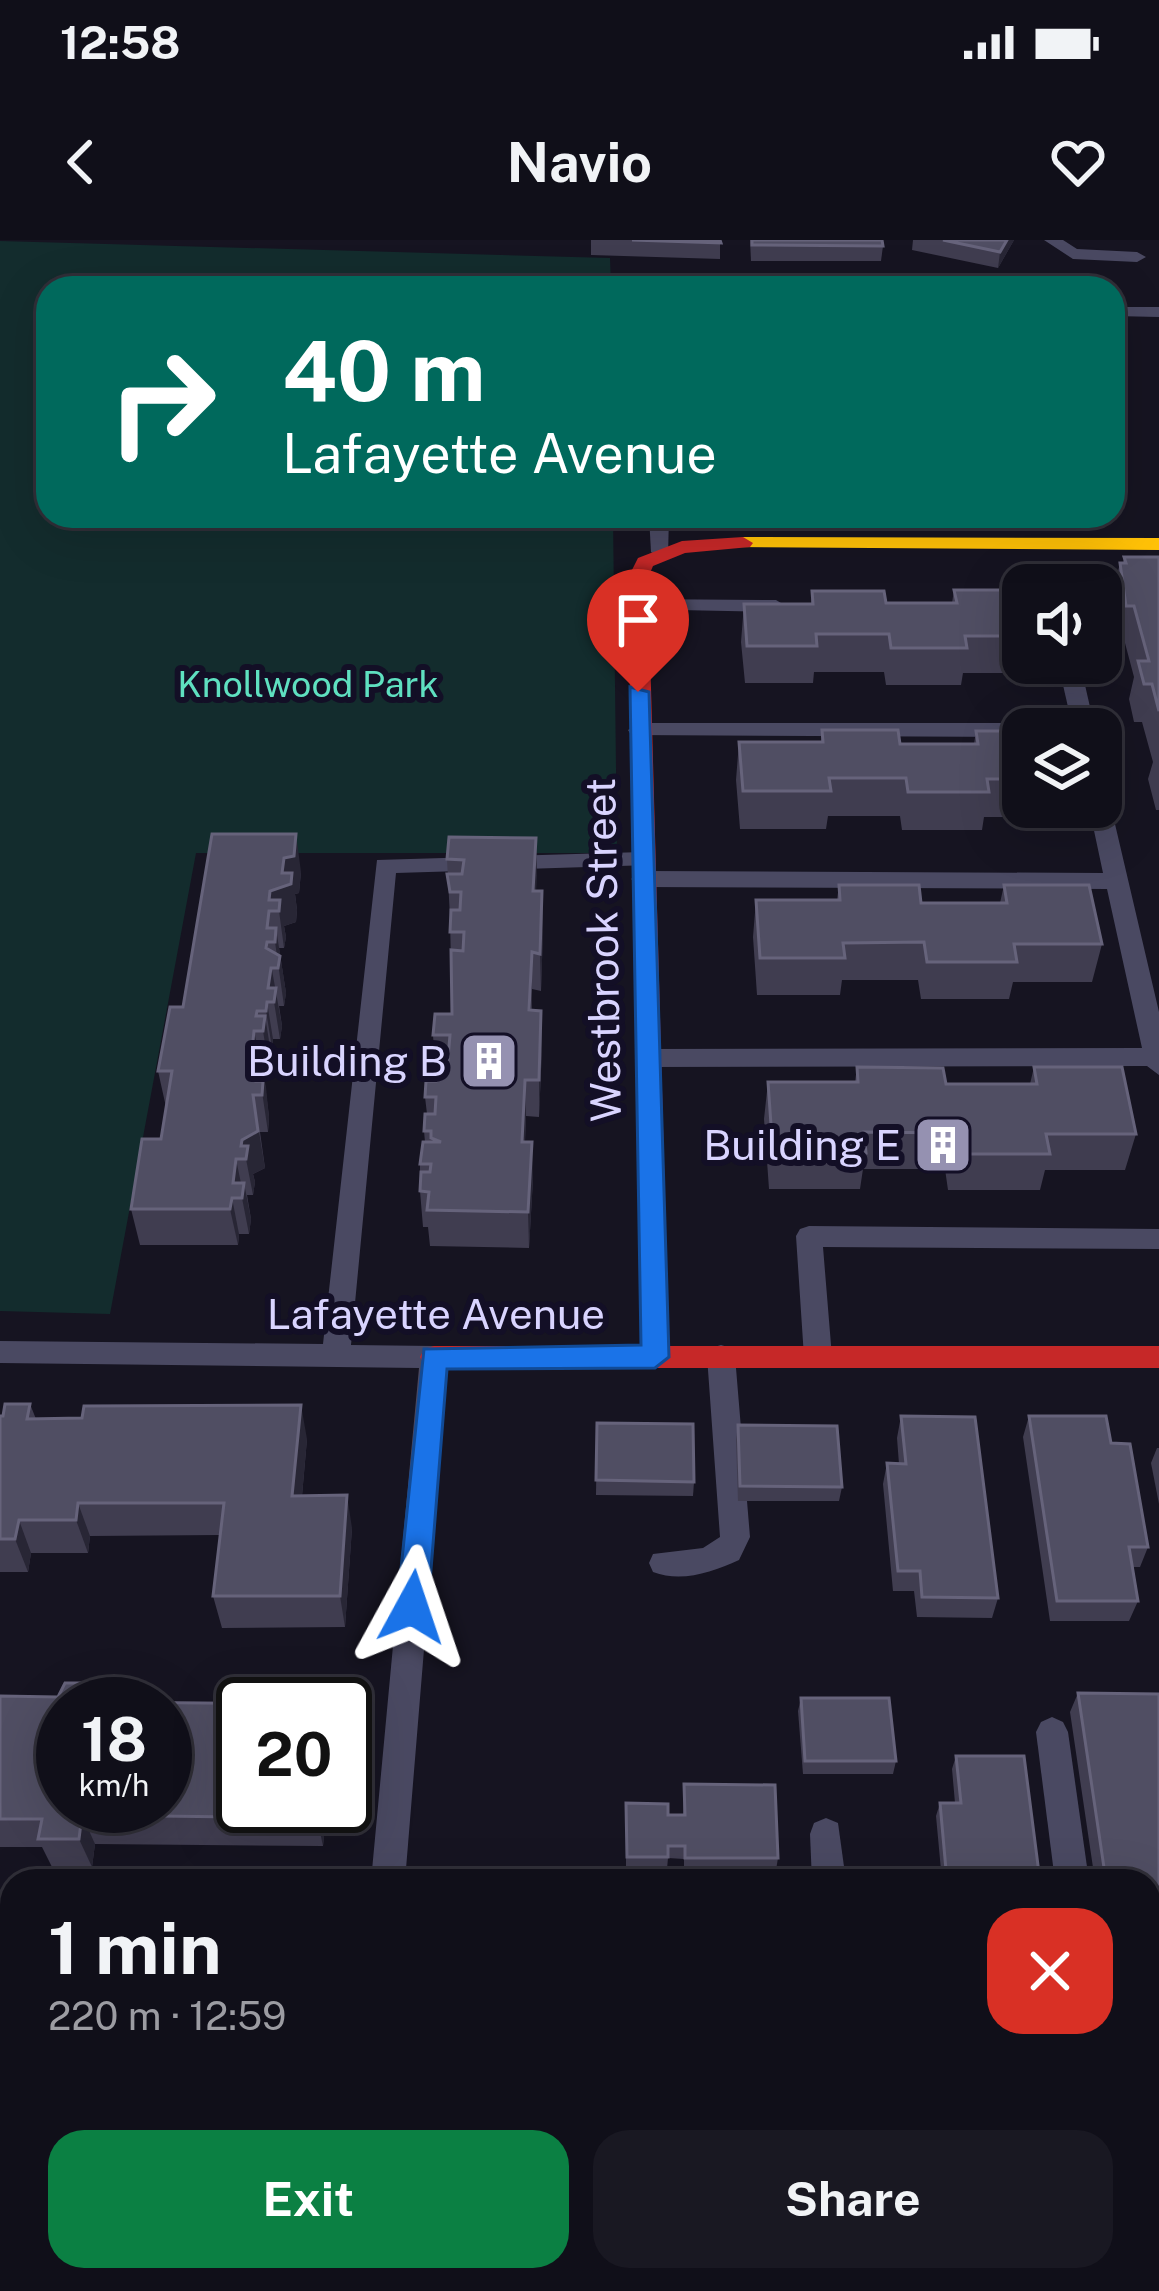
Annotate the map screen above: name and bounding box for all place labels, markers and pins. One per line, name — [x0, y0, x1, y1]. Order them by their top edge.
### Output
pin — [587, 569, 689, 692]
building icon: Building B — [458, 1030, 520, 1092]
place label: Building B — [247, 1036, 447, 1085]
building icon: Building E — [912, 1114, 974, 1176]
place label: Building E — [703, 1120, 901, 1169]

